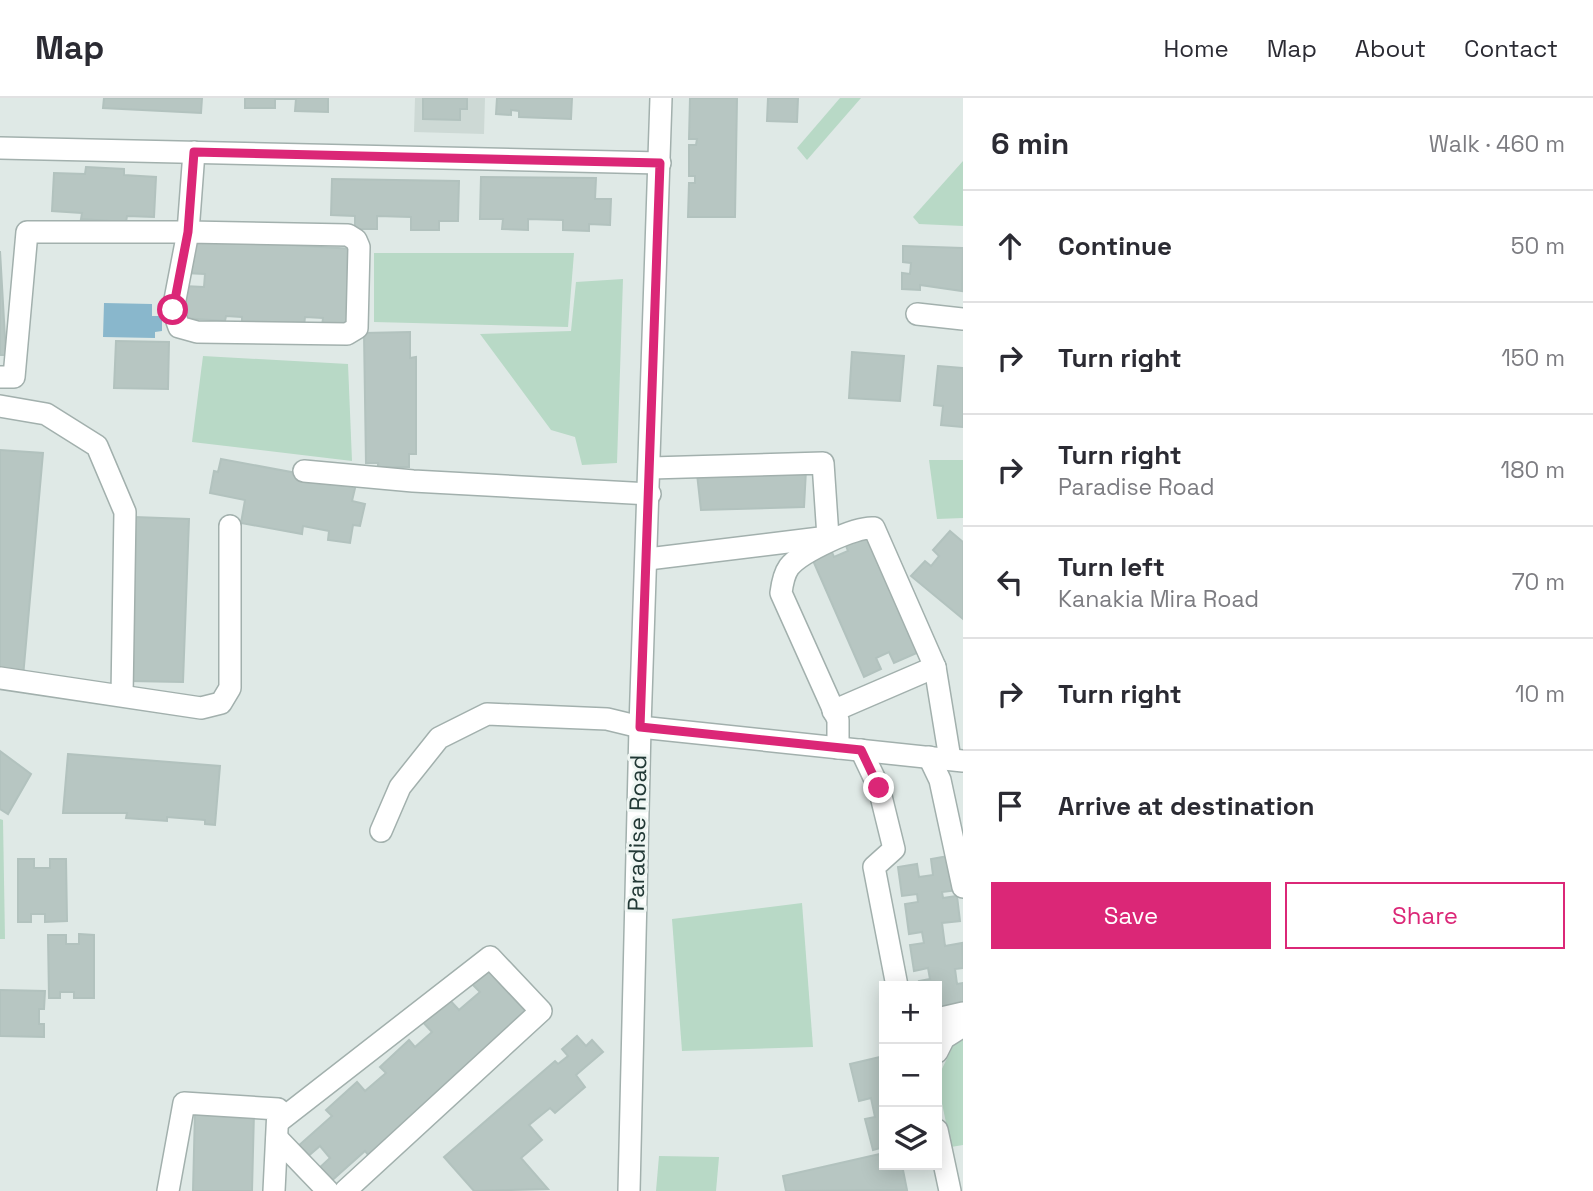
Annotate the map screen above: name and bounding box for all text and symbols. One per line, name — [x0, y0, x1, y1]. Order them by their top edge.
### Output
text: Map — [35, 27, 104, 69]
text: Home — [1163, 33, 1229, 64]
text: Map — [1267, 33, 1317, 64]
text: About — [1355, 33, 1426, 64]
text: Contact — [1464, 33, 1558, 64]
text: 6 min — [991, 124, 1069, 163]
text: Walk · 460 m — [1429, 129, 1565, 159]
icon: ahead — [991, 227, 1029, 265]
text: Continue — [1058, 229, 1172, 263]
text: 50 m — [1511, 231, 1565, 261]
route start — [157, 294, 188, 325]
icon: right — [991, 339, 1029, 377]
text: Turn right — [1058, 341, 1182, 375]
text: 150 m — [1501, 343, 1565, 373]
text: Turn right — [1058, 438, 1182, 472]
icon: right — [991, 451, 1029, 489]
text: 180 m — [1501, 455, 1565, 485]
text: Paradise Road — [1058, 472, 1215, 502]
text: Turn left — [1058, 550, 1165, 584]
icon: left — [991, 563, 1029, 601]
text: 70 m — [1512, 567, 1565, 597]
text: Kanakia Mira Road — [1058, 584, 1259, 614]
icon: right — [991, 675, 1029, 713]
text: Turn right — [1058, 677, 1182, 711]
text: 10 m — [1515, 679, 1565, 709]
street label: Paradise Road — [621, 754, 653, 912]
route end — [863, 772, 894, 803]
icon: arrive — [991, 787, 1029, 825]
text: Arrive at destination — [1058, 789, 1315, 823]
button: Save — [991, 882, 1271, 949]
button: Share — [1285, 882, 1565, 949]
map controls — [879, 981, 942, 1170]
button: + — [879, 981, 942, 1044]
button: − — [879, 1044, 942, 1107]
button: layers — [879, 1107, 942, 1170]

